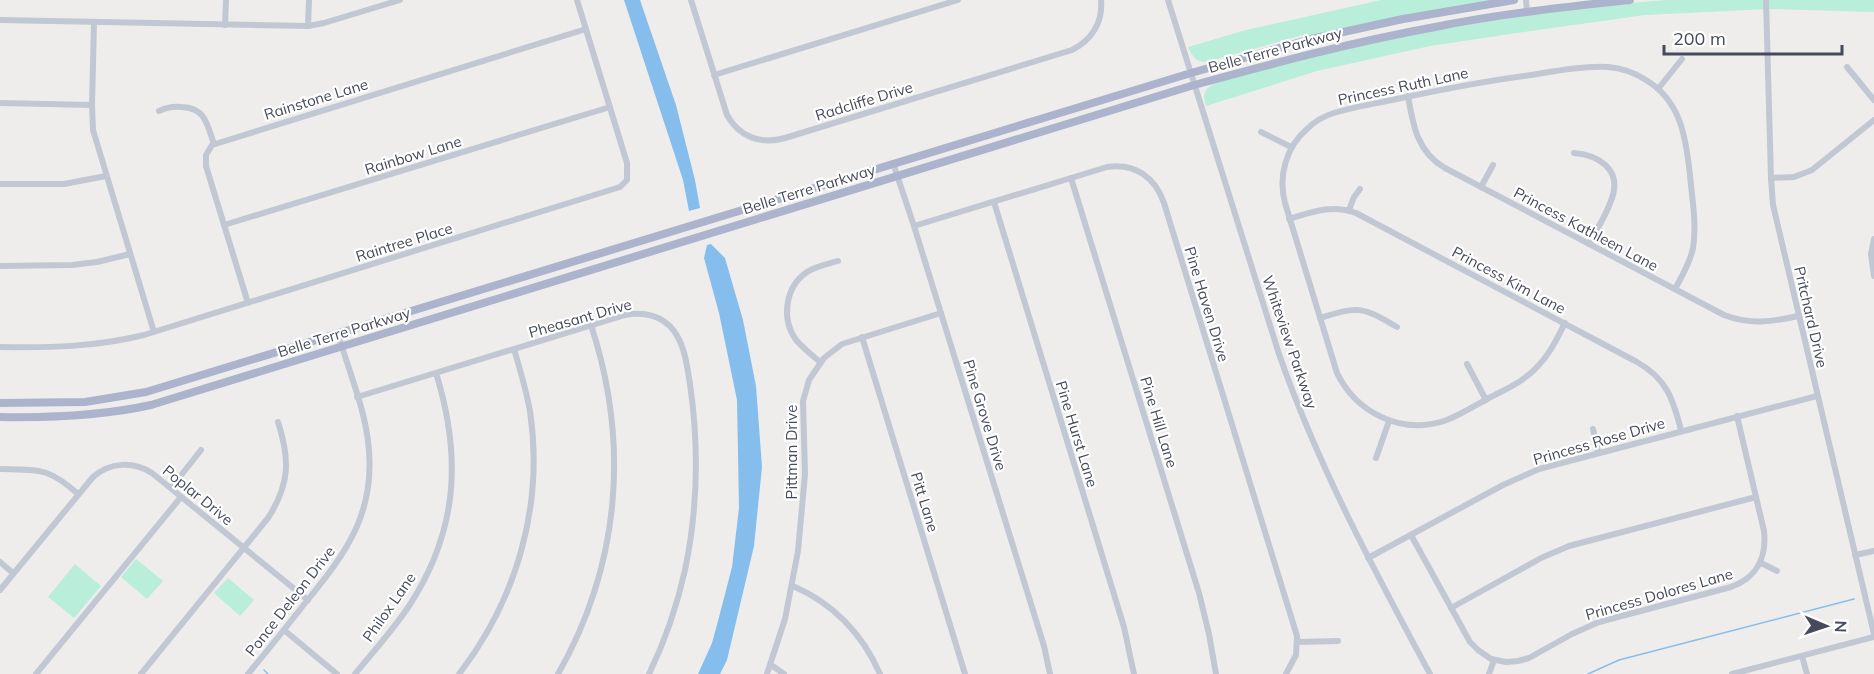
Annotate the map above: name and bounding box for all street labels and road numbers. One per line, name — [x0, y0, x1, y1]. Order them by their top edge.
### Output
street label: Belle Terre Parkway — [1206, 23, 1344, 77]
street label: Princess Ruth Lane — [1336, 63, 1470, 109]
street label: Rainstone Lane — [262, 74, 370, 124]
street label: Radcliffe Drive — [813, 77, 915, 125]
street label: Rainbow Lane — [362, 131, 464, 179]
street label: Belle Terre Parkway — [740, 160, 878, 218]
street label: Princess Kathleen Lane — [1510, 183, 1662, 275]
street label: Raintree Place — [353, 218, 455, 266]
street label: Princess Kim Lane — [1449, 242, 1569, 318]
street label: Pine Haven Drive — [1180, 244, 1234, 364]
street label: Pritchard Drive — [1790, 264, 1832, 370]
street label: Whiteview Parkway — [1258, 273, 1322, 411]
street label: Pheasant Drive — [526, 294, 634, 342]
street label: Belle Terre Parkway — [275, 303, 413, 361]
street label: Pine Grove Drive — [959, 357, 1011, 473]
street label: Pine Hill Lane — [1136, 374, 1182, 470]
street label: Pine Hurst Lane — [1052, 378, 1102, 490]
street label: Pittman Drive — [782, 405, 801, 499]
street label: Princess Rose Drive — [1531, 413, 1667, 469]
street label: Poplar Drive — [159, 461, 237, 529]
street label: Pitt Lane — [907, 470, 943, 534]
street label: Ponce Deleon Drive — [241, 542, 339, 660]
street label: Princess Dolores Lane — [1583, 564, 1735, 624]
street label: Philox Lane — [358, 569, 420, 645]

